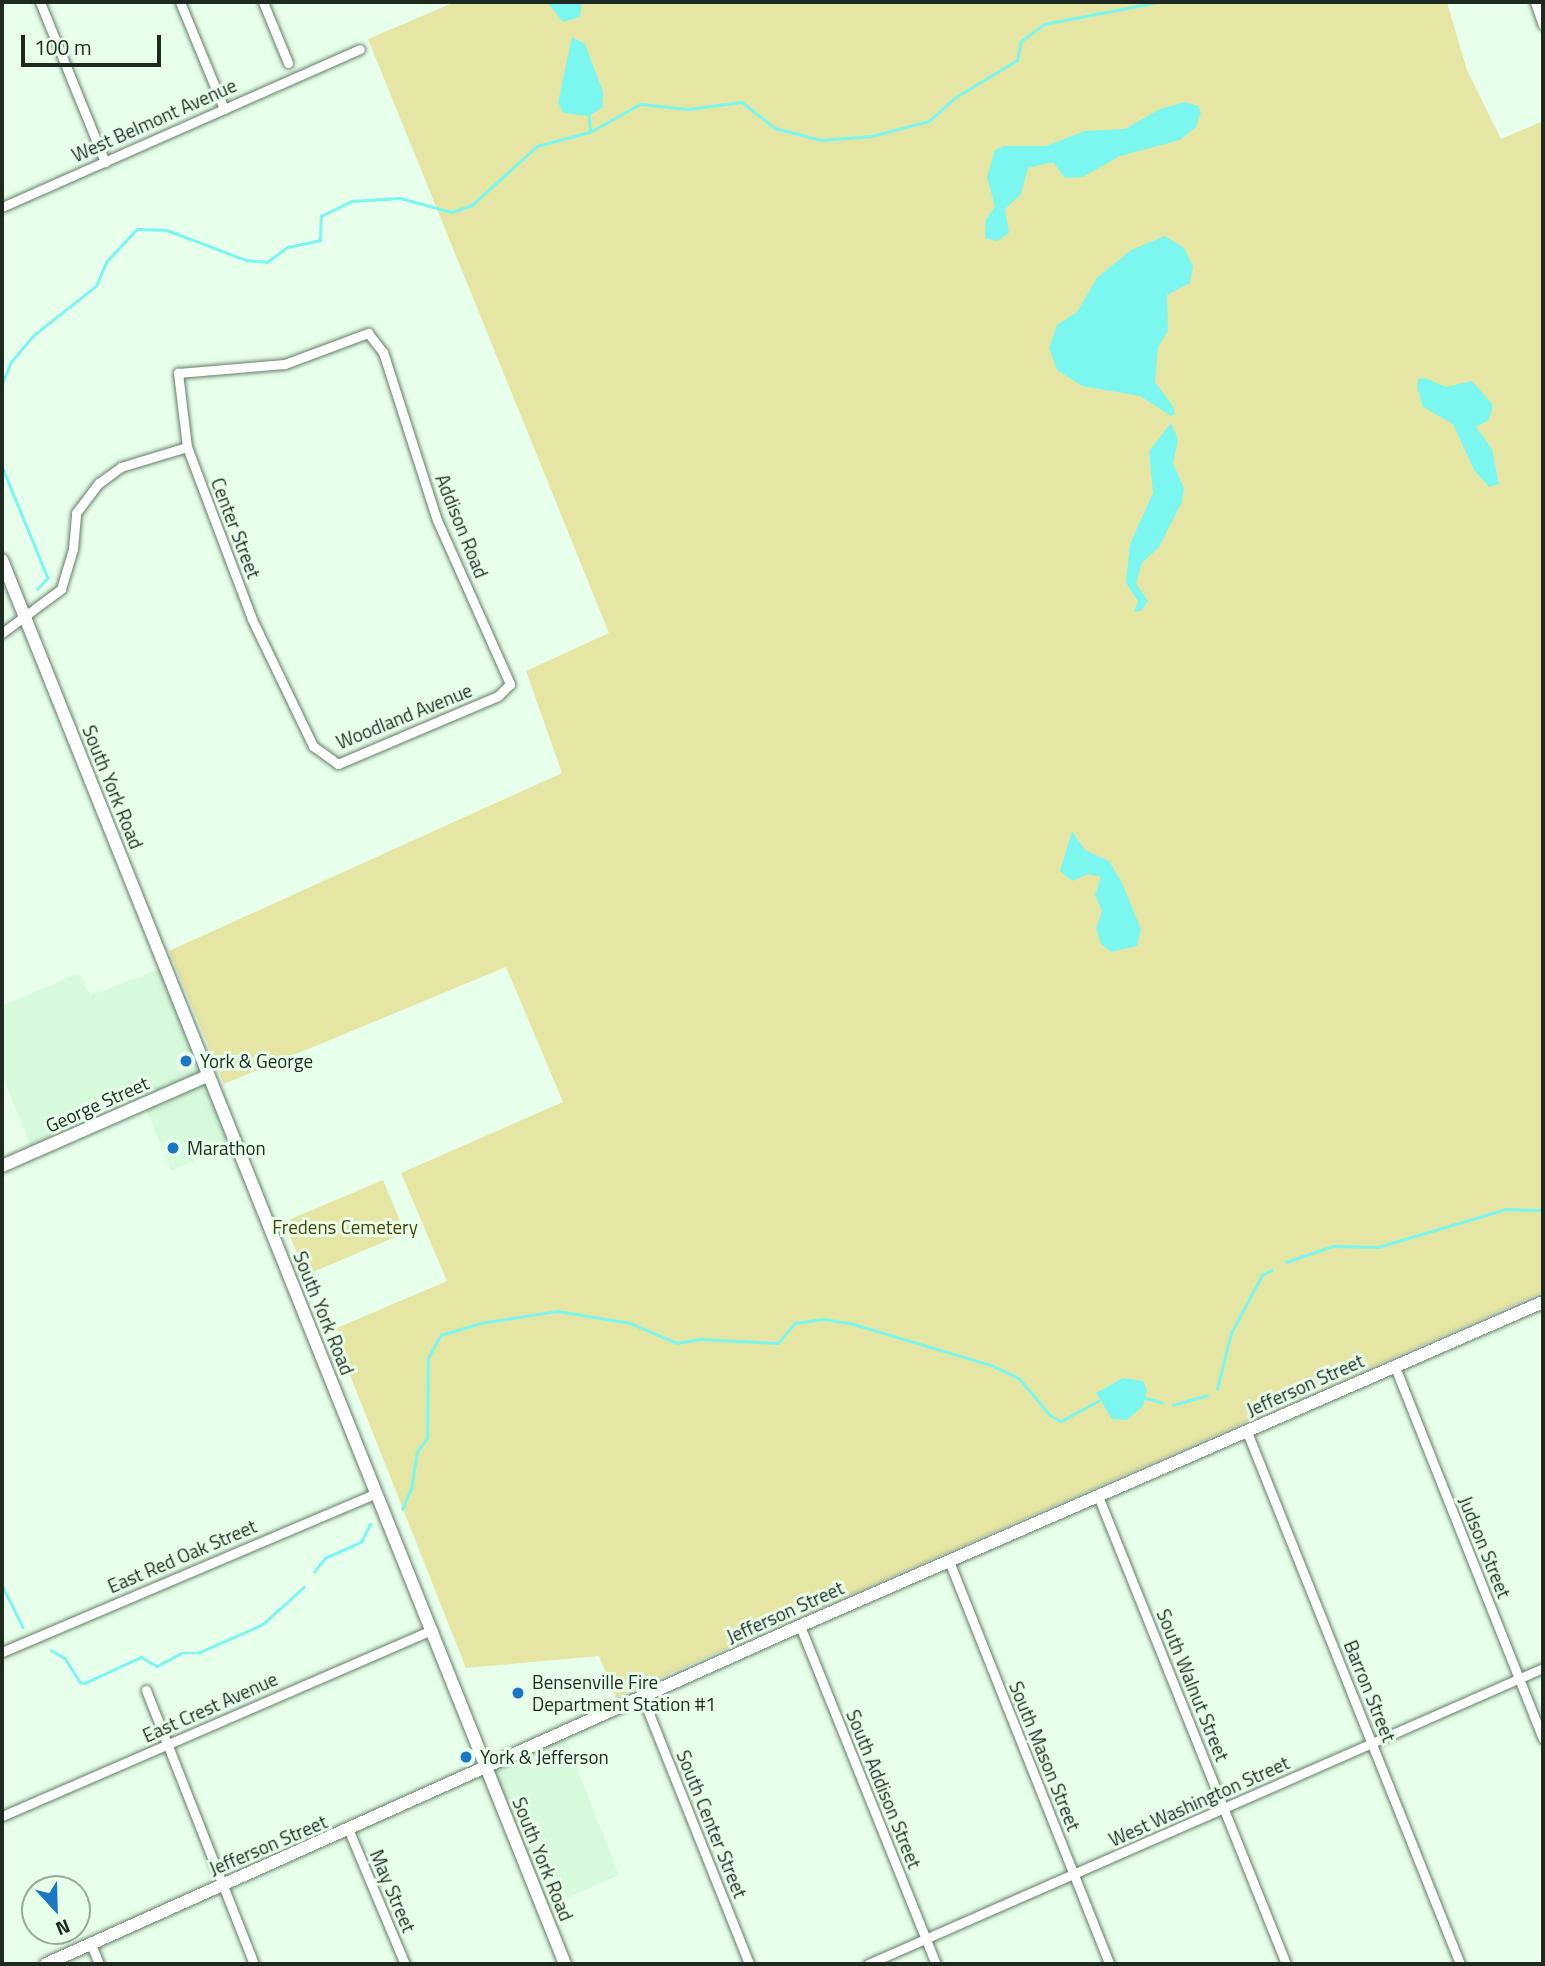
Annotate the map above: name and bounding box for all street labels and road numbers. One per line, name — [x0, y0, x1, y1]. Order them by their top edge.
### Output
street label: West Belmont Avenue — [68, 73, 240, 167]
street label: Addison Road — [431, 471, 493, 581]
street label: Center Street — [206, 474, 266, 582]
street label: Woodland Avenue — [333, 678, 475, 754]
street label: South York Road — [78, 722, 148, 852]
street label: George Street — [42, 1071, 152, 1137]
street label: South York Road — [289, 1248, 359, 1378]
street label: Jefferson Street — [1243, 1349, 1367, 1421]
street label: Judson Street — [1454, 1493, 1516, 1601]
street label: East Red Oak Street — [104, 1514, 260, 1598]
street label: Jefferson Street — [723, 1576, 847, 1648]
street label: South Walnut Street — [1152, 1606, 1234, 1764]
street label: Barron Street — [1339, 1637, 1401, 1745]
street label: East Crest Avenue — [139, 1667, 281, 1747]
street label: South Mason Street — [1005, 1678, 1085, 1834]
street label: South Addison Street — [842, 1706, 926, 1872]
street label: South Center Street — [672, 1747, 752, 1901]
street label: West Washington Street — [1105, 1751, 1293, 1851]
street label: South York Road — [508, 1794, 578, 1924]
street label: Jefferson Street — [206, 1810, 330, 1880]
street label: May Street — [365, 1846, 421, 1936]

